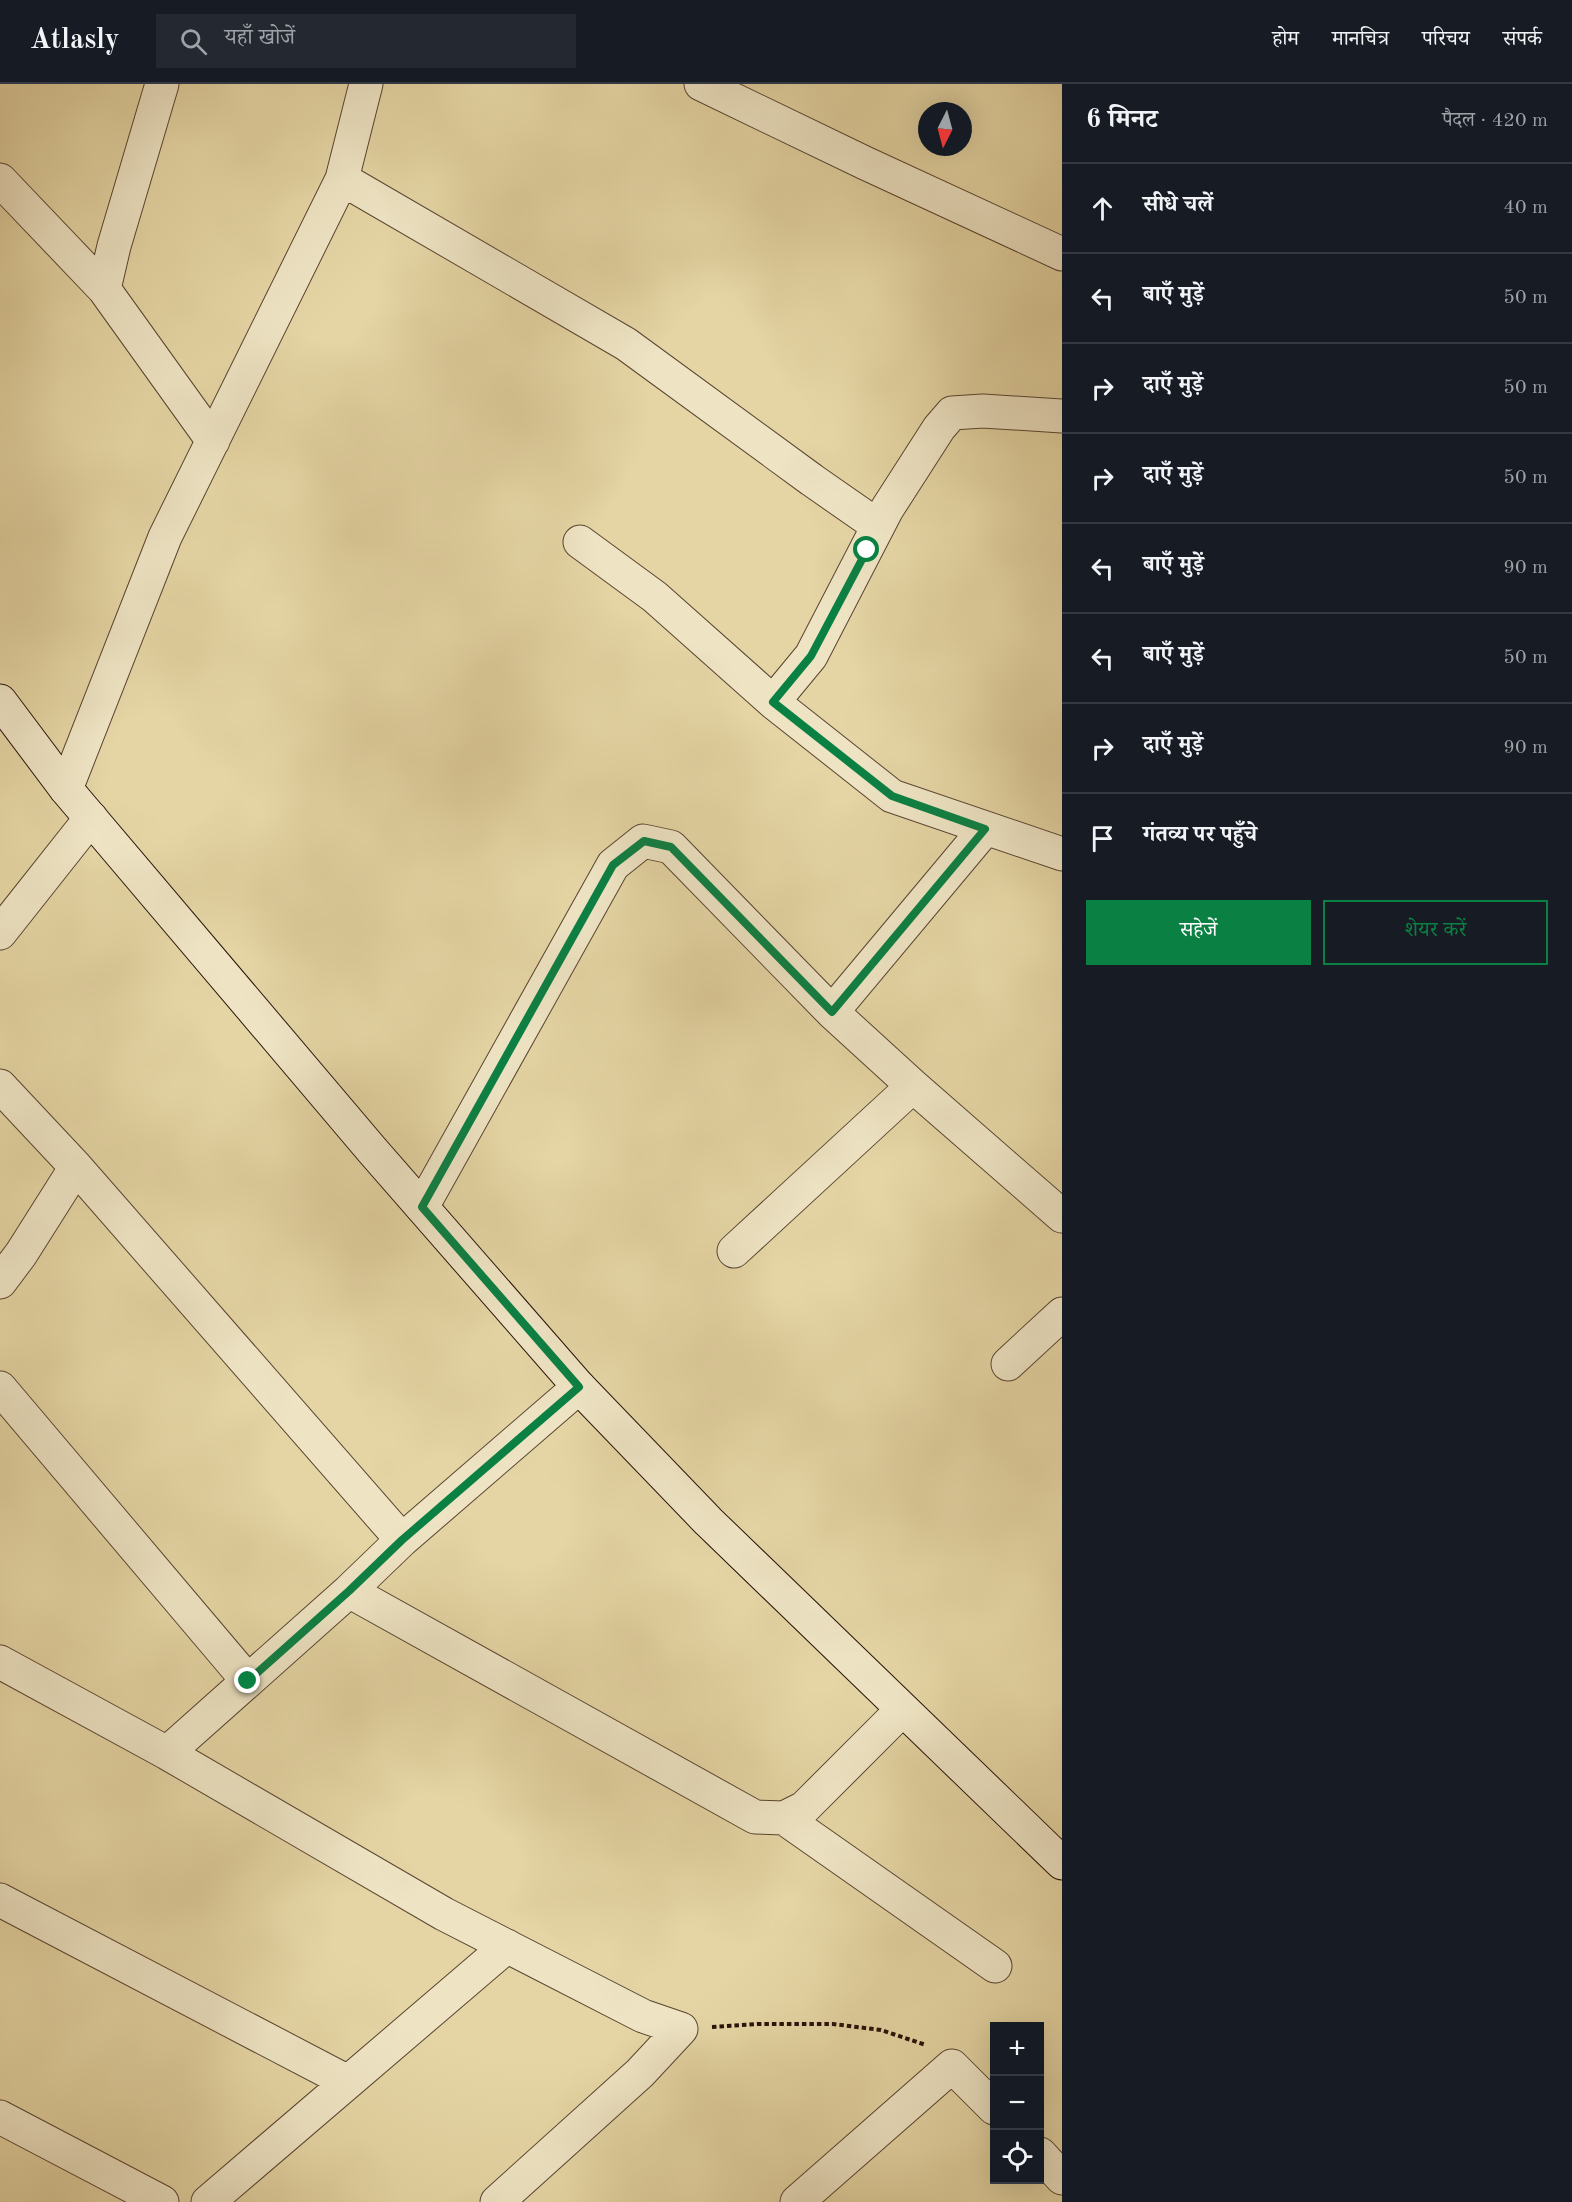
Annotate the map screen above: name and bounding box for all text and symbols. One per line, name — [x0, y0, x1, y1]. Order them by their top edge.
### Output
search box — [156, 14, 576, 68]
icon: search — [177, 25, 210, 58]
text: Atlasly — [30, 27, 120, 55]
text: यहाँ खोजें — [225, 27, 295, 49]
text: होम — [1272, 29, 1299, 50]
text: मानचित्र — [1332, 29, 1389, 50]
text: परिचय — [1422, 29, 1470, 50]
text: संपर्क — [1503, 29, 1542, 50]
north arrow — [918, 102, 972, 156]
text: 6 मिनट — [1086, 107, 1158, 133]
text: पैदल · 420 m — [1442, 111, 1548, 131]
icon: ahead — [1086, 192, 1119, 225]
text: सीधे चलें — [1143, 194, 1213, 216]
text: 40 m — [1503, 198, 1548, 218]
icon: left — [1086, 282, 1119, 315]
text: बाएँ मुड़ें — [1143, 284, 1204, 306]
text: 50 m — [1503, 288, 1548, 308]
icon: right — [1086, 372, 1119, 405]
text: दाएँ मुड़ें — [1143, 374, 1203, 396]
text: 50 m — [1503, 378, 1548, 398]
icon: right — [1086, 462, 1119, 495]
text: दाएँ मुड़ें — [1143, 464, 1203, 486]
text: 50 m — [1503, 468, 1548, 488]
route start — [853, 536, 879, 562]
icon: left — [1086, 552, 1119, 585]
text: बाएँ मुड़ें — [1143, 554, 1204, 576]
text: 90 m — [1503, 558, 1548, 578]
icon: left — [1086, 642, 1119, 675]
text: बाएँ मुड़ें — [1143, 644, 1204, 666]
text: 50 m — [1503, 648, 1548, 668]
icon: right — [1086, 732, 1119, 765]
text: दाएँ मुड़ें — [1143, 734, 1203, 756]
text: 90 m — [1503, 738, 1548, 758]
icon: arrive — [1086, 822, 1119, 855]
text: गंतव्य पर पहुँचे — [1143, 824, 1257, 846]
button: सहेजें — [1086, 900, 1311, 965]
button: शेयर करें — [1323, 900, 1548, 965]
route end — [234, 1667, 260, 1693]
map controls — [990, 2022, 1044, 2184]
button: + — [990, 2022, 1044, 2076]
button: − — [990, 2076, 1044, 2130]
button: locate — [990, 2130, 1044, 2184]

